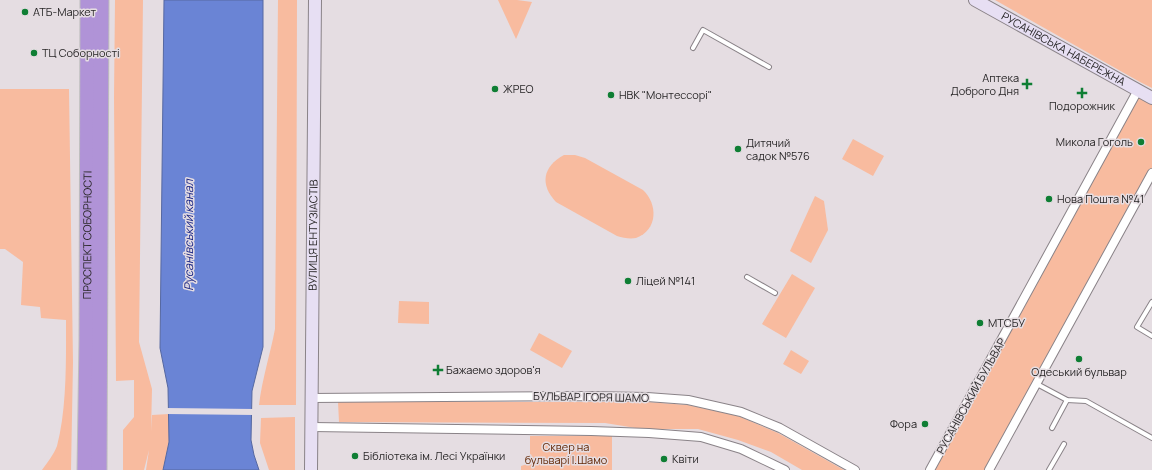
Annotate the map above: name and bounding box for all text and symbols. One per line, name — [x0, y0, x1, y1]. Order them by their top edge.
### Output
place label: АТБ-Маркет — [33, 4, 97, 19]
marker: АТБ-Маркет — [20, 7, 30, 17]
street label: РУСАНІВСЬКА НАБЕРЕЖНА — [999, 8, 1128, 89]
place label: ТЦ Соборності — [42, 45, 120, 60]
marker: ТЦ Соборності — [29, 48, 39, 58]
place label: Аптека Доброго Дня — [951, 70, 1019, 98]
marker: Аптека Доброго Дня — [1022, 79, 1032, 89]
place label: ЖРЕО — [503, 81, 533, 96]
marker: ЖРЕО — [490, 84, 500, 94]
place label: НВК "Монтессорі" — [619, 87, 712, 102]
marker: Подорожник — [1077, 88, 1087, 98]
marker: НВК "Монтессорі" — [606, 90, 616, 100]
place label: Подорожник — [1049, 98, 1116, 113]
place label: Микола Гоголь — [1056, 134, 1133, 149]
place label: Дитячий садок №576 — [746, 135, 810, 163]
marker: Микола Гоголь — [1136, 137, 1146, 147]
marker: Дитячий садок №576 — [733, 144, 743, 154]
street label: ПРОСПЕКТ СОБОРНОСТІ — [79, 171, 94, 299]
water label: Русанівський канал — [180, 178, 197, 291]
street label: ВУЛИЦЯ ЕНТУЗІАСТІВ — [305, 179, 320, 291]
place label: Нова Пошта №41 — [1057, 191, 1144, 206]
marker: Нова Пошта №41 — [1044, 194, 1054, 204]
place label: Ліцей №141 — [636, 273, 695, 288]
marker: Ліцей №141 — [623, 276, 633, 286]
place label: МТСБУ — [988, 315, 1025, 330]
marker: МТСБУ — [975, 318, 985, 328]
street label: РУСАНІВСЬКИЙ БУЛЬВАР — [932, 335, 1009, 456]
marker: Одеський бульвар — [1074, 354, 1084, 364]
place label: Бажаемо здоров'я — [446, 362, 541, 377]
place label: Одеський бульвар — [1031, 364, 1127, 379]
marker: Бажаемо здоров'я — [433, 365, 443, 375]
street label: БУЛЬВАР ІГОРЯ ШАМО — [533, 388, 649, 405]
place label: Фора — [890, 416, 917, 431]
marker: Фора — [920, 419, 930, 429]
park label: Сквер на бульварі І.Шамо — [525, 439, 608, 467]
place label: Бібліотека ім. Лесі Українки — [363, 448, 505, 463]
marker: Бібліотека ім. Лесі Українки — [350, 451, 360, 461]
place label: Квіти — [672, 451, 699, 466]
marker: Квіти — [659, 454, 669, 464]

